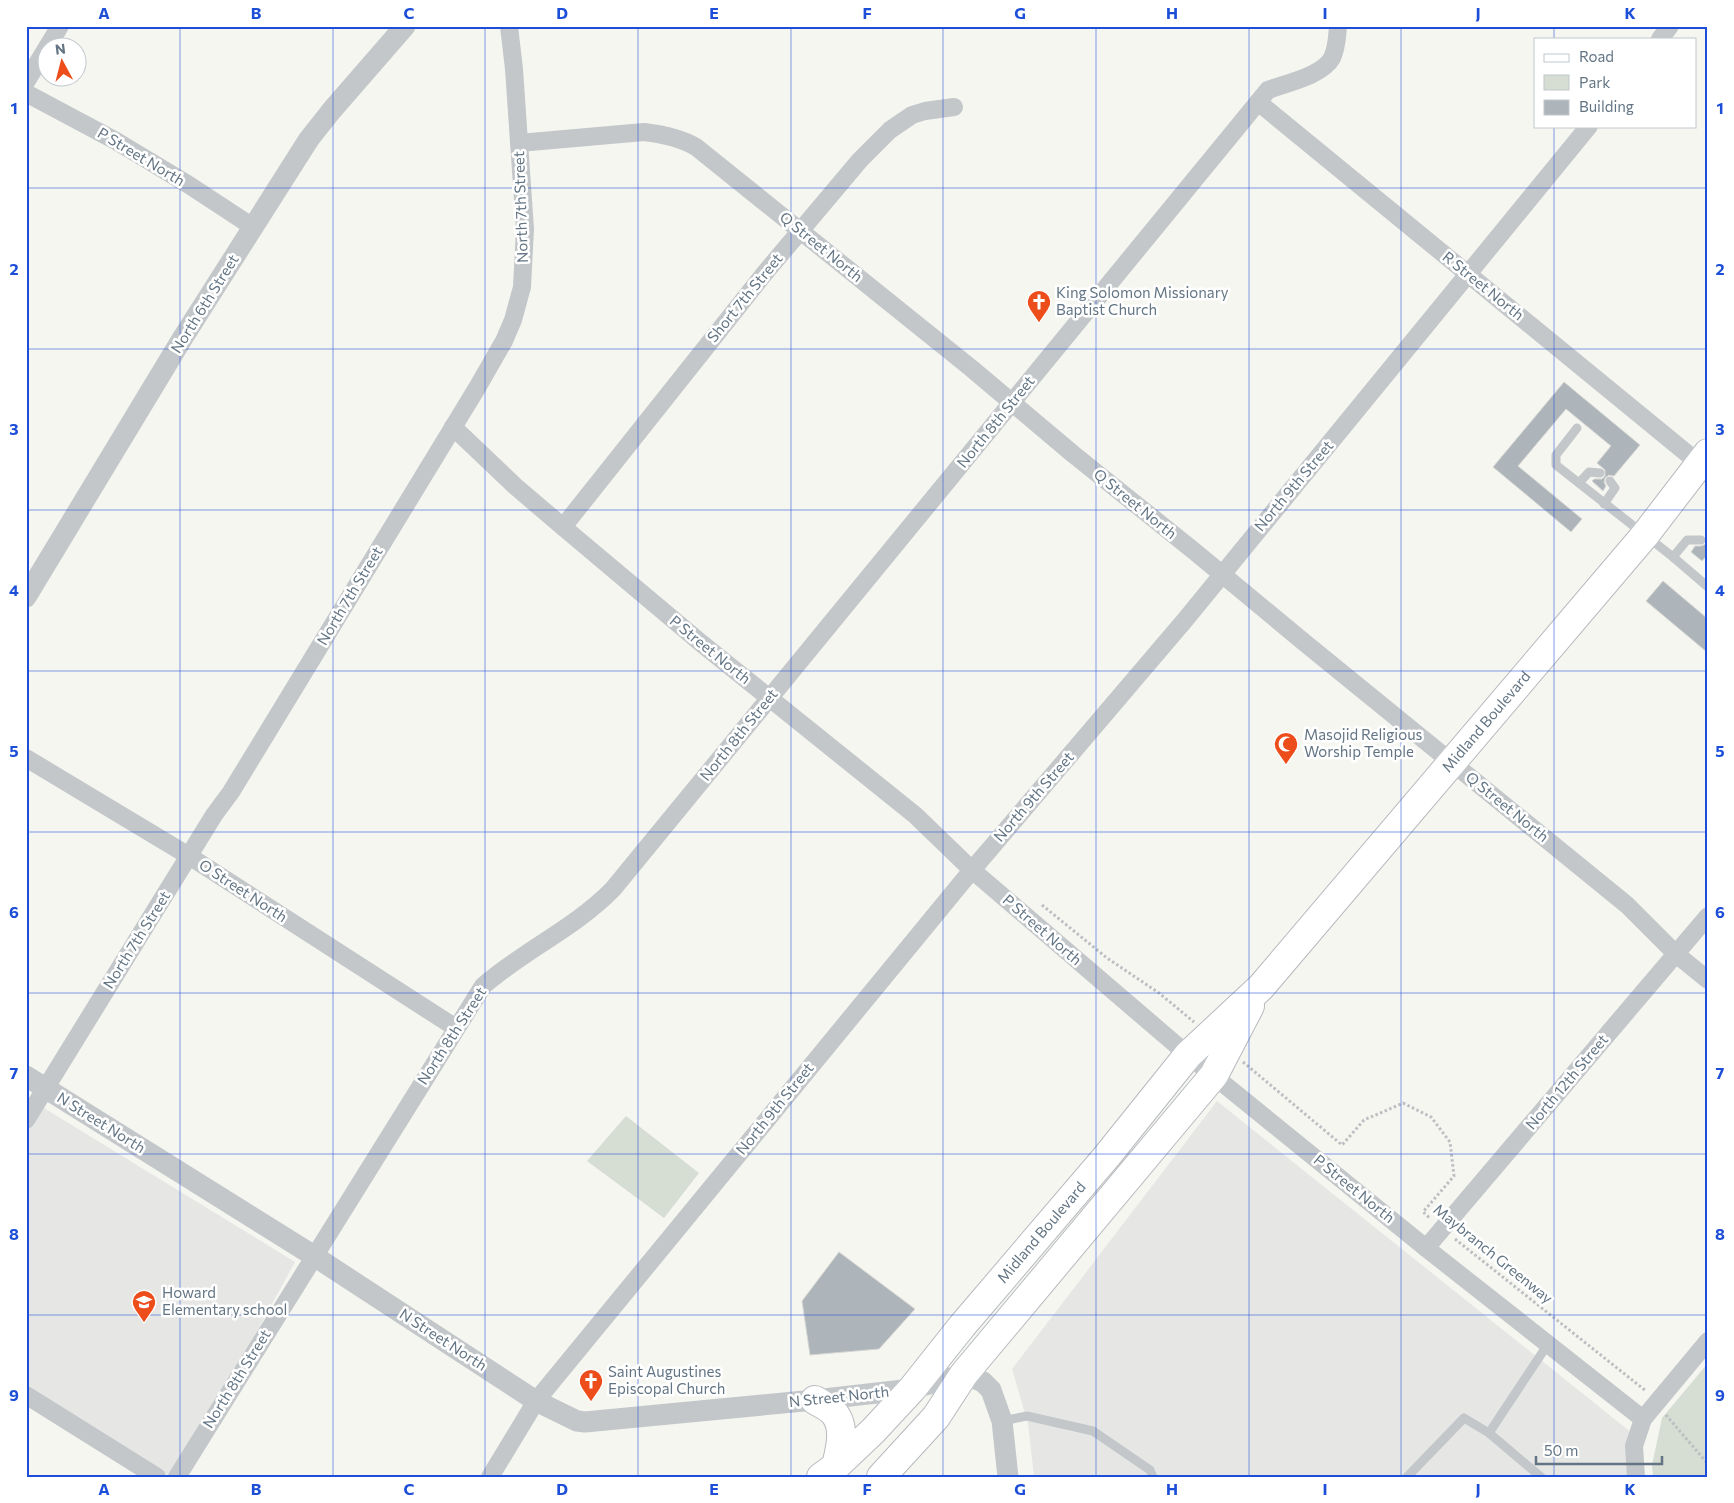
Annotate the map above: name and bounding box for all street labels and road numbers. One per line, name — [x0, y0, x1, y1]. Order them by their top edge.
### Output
street label: P Street North — [95, 123, 188, 189]
street label: North 7th Street — [509, 151, 531, 263]
street label: Q Street North — [777, 207, 867, 285]
street label: R Street North — [1439, 247, 1528, 323]
street label: Short 7th Street — [703, 249, 786, 346]
street label: North 6th Street — [167, 251, 242, 356]
street label: North 8th Street — [953, 372, 1038, 471]
street label: North 9th Street — [1250, 436, 1336, 534]
street label: Q Street North — [1091, 464, 1181, 542]
street label: North 7th Street — [313, 543, 386, 648]
street label: P Street North — [667, 611, 755, 687]
street label: Midland Boulevard — [1438, 667, 1534, 775]
street label: North 8th Street — [696, 685, 781, 784]
street label: North 9th Street — [989, 748, 1077, 845]
street label: Q Street North — [1463, 767, 1553, 845]
street label: O Street North — [196, 855, 291, 925]
street label: North 7th Street — [99, 887, 173, 992]
street label: P Street North — [1000, 890, 1086, 968]
street label: North 8th Street — [413, 983, 489, 1088]
street label: North 12th Street — [1521, 1030, 1611, 1133]
street label: North 9th Street — [732, 1059, 817, 1158]
street label: N Street North — [54, 1088, 149, 1156]
street label: P Street North — [1311, 1150, 1399, 1226]
street label: Midland Boulevard — [993, 1178, 1089, 1286]
street label: Maybranch Greenway — [1430, 1200, 1557, 1307]
street label: N Street North — [397, 1304, 491, 1374]
street label: North 8th Street — [199, 1326, 274, 1431]
street label: N Street North — [788, 1382, 890, 1410]

